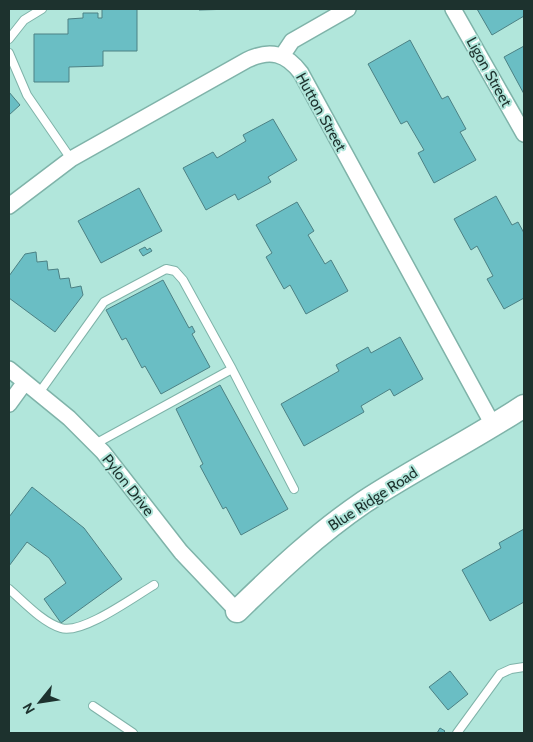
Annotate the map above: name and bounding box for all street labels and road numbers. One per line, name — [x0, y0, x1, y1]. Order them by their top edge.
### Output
street label: Ligon Street — [463, 34, 515, 110]
street label: Hutton Street — [292, 70, 350, 154]
street label: Pylon Drive — [98, 451, 158, 520]
street label: Blue Ridge Road — [325, 463, 421, 535]

